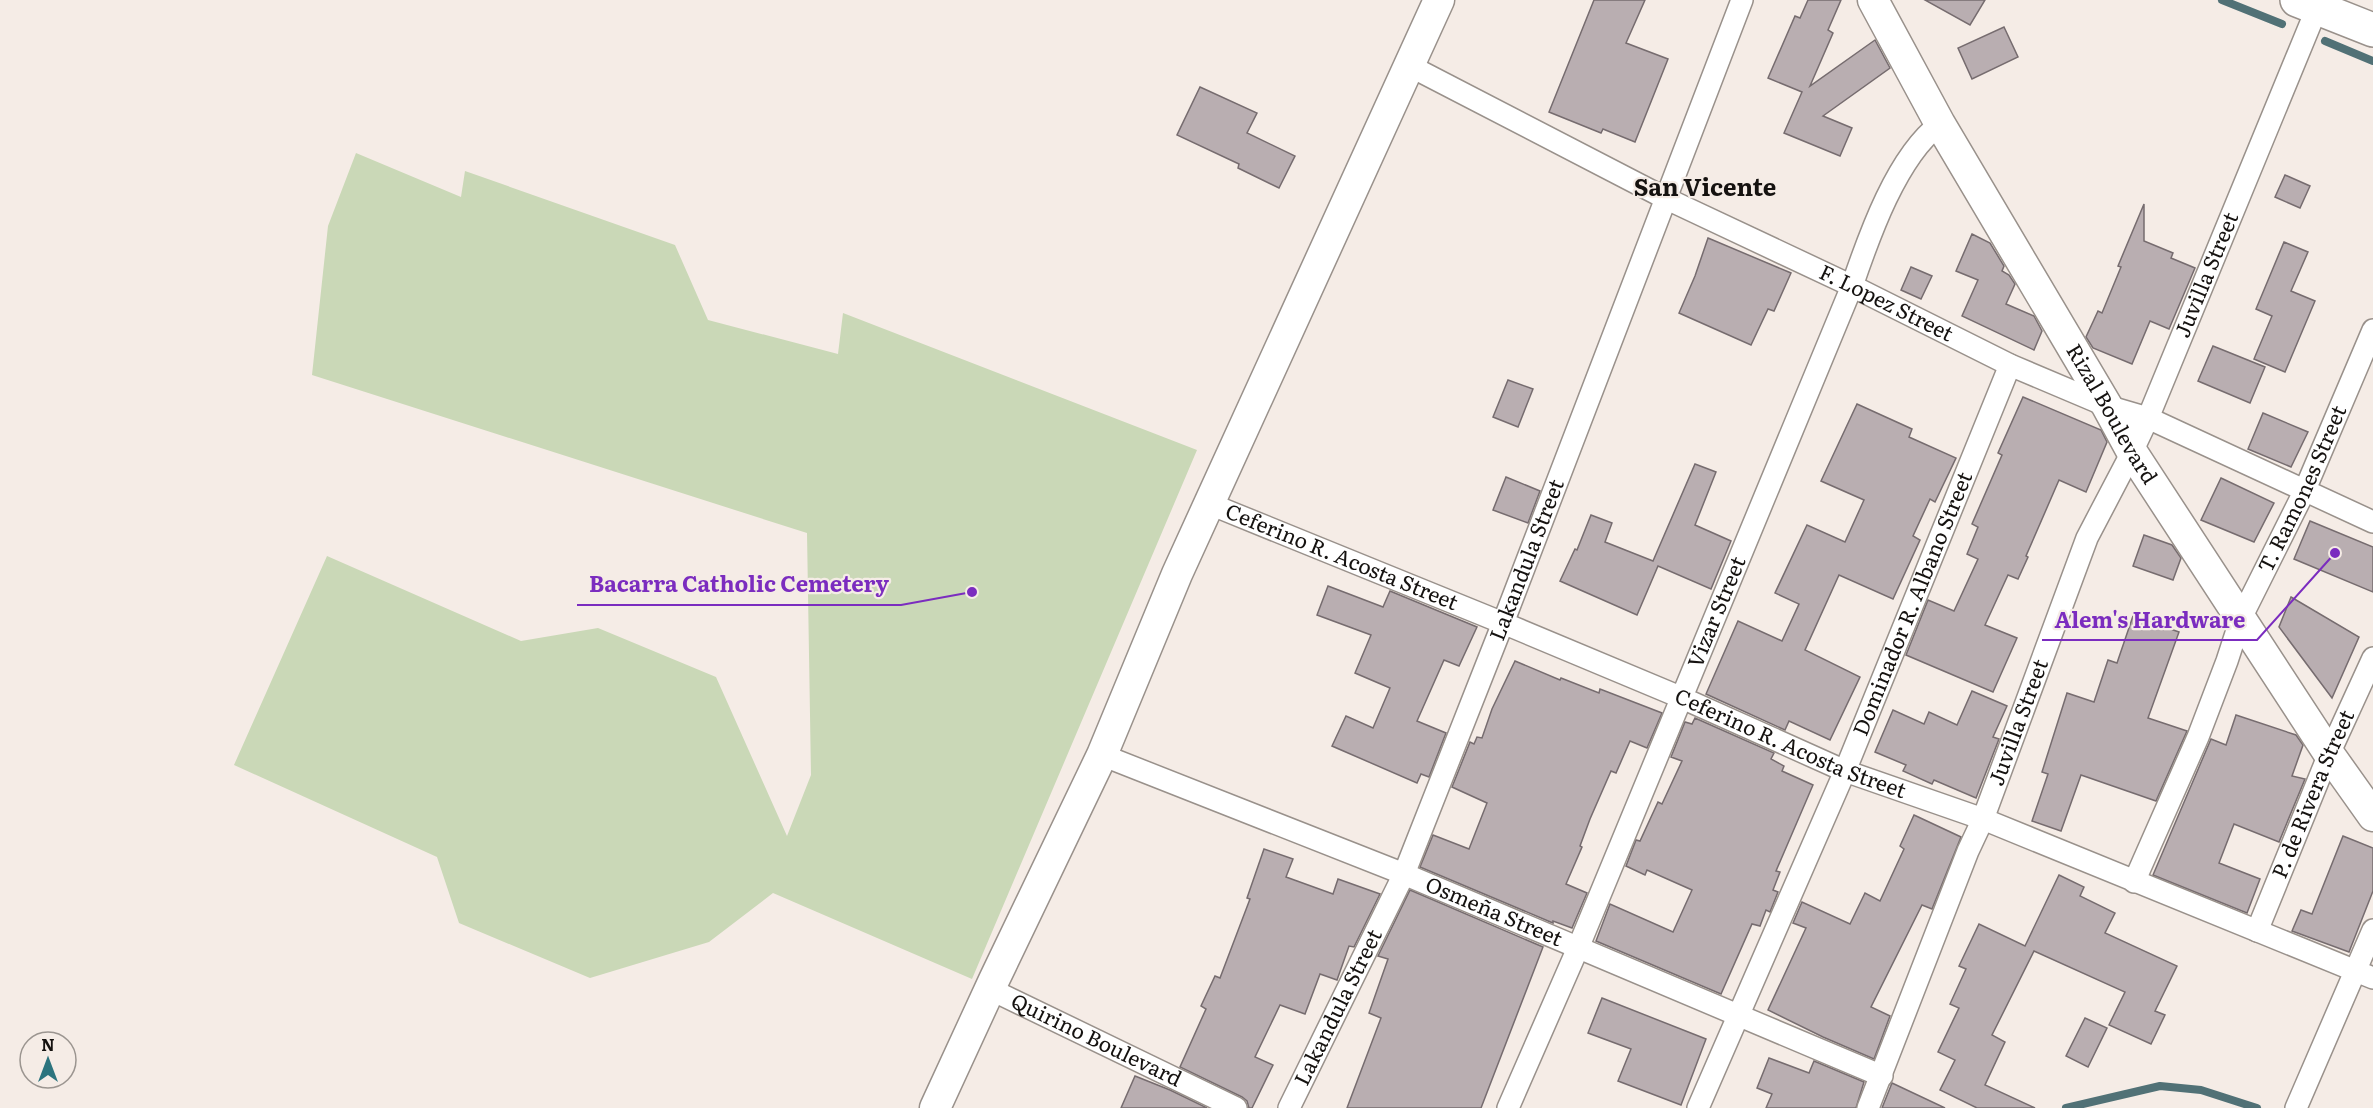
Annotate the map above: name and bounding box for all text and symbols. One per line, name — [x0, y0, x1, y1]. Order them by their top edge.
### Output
district label: San Vicente — [1634, 168, 1776, 203]
street label: Juvilla Street — [2165, 206, 2244, 341]
street label: F. Lopez Street — [1815, 255, 1960, 348]
street label: Rizal Boulevard — [2060, 337, 2167, 489]
street label: T. Ramones Street — [2248, 399, 2352, 577]
street label: Dominador R. Albano Street — [1843, 466, 1978, 740]
street label: Lakandula Street — [1480, 473, 1570, 645]
street label: Ceferino R. Acosta Street — [1221, 494, 1464, 616]
street label: Vizar Street — [1678, 550, 1752, 672]
callout: Bacarra Catholic Cemetery — [577, 565, 901, 605]
text: Bacarra Catholic Cemetery — [589, 566, 889, 599]
callout: Alem's Hardware — [2042, 600, 2257, 640]
text: Alem's Hardware — [2055, 602, 2245, 635]
street label: Juvilla Street — [1979, 653, 2054, 789]
street label: Ceferino R. Acosta Street — [1671, 679, 1911, 804]
street label: P. de Rivera Street — [2262, 703, 2361, 882]
street label: Osmeña Street — [1421, 867, 1568, 953]
street label: Lakandula Street — [1285, 922, 1388, 1090]
street label: Quirino Boulevard — [1007, 984, 1188, 1093]
north arrow — [18, 1030, 78, 1090]
text: N — [41, 1032, 55, 1056]

